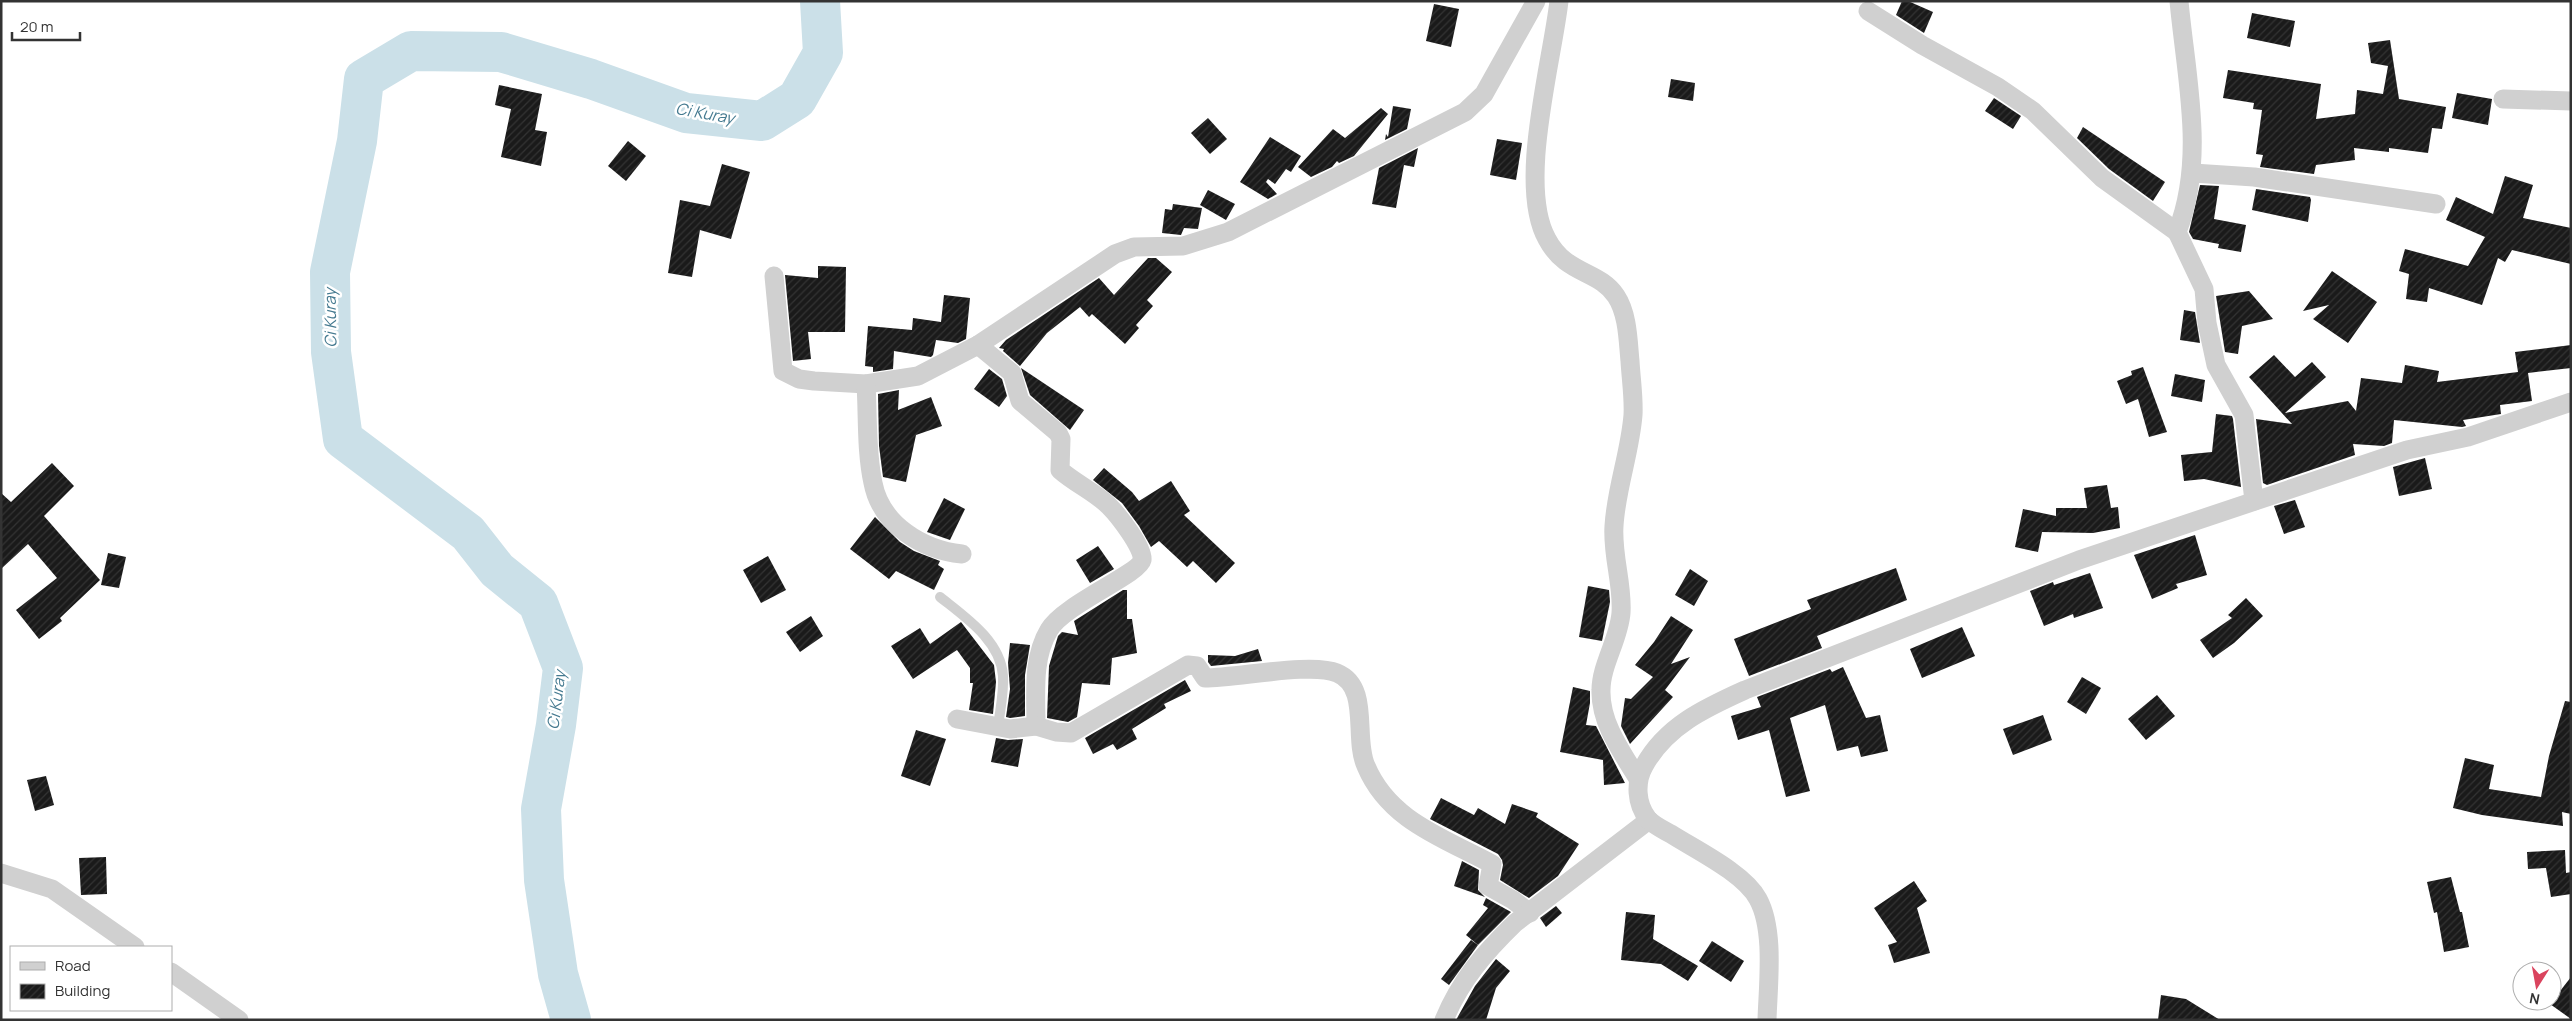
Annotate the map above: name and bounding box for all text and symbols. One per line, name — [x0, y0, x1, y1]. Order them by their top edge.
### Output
scale bar — [12, 10, 80, 42]
text: 20 m — [20, 16, 53, 37]
water label: Ci Kuray — [674, 97, 739, 129]
water label: Ci Kuray — [318, 286, 342, 348]
water label: Ci Kuray — [541, 667, 571, 731]
legend — [10, 946, 172, 1011]
text: Road — [55, 955, 91, 976]
north arrow — [2512, 961, 2562, 1011]
text: Building — [55, 980, 110, 1001]
text: N — [2528, 989, 2541, 1010]

